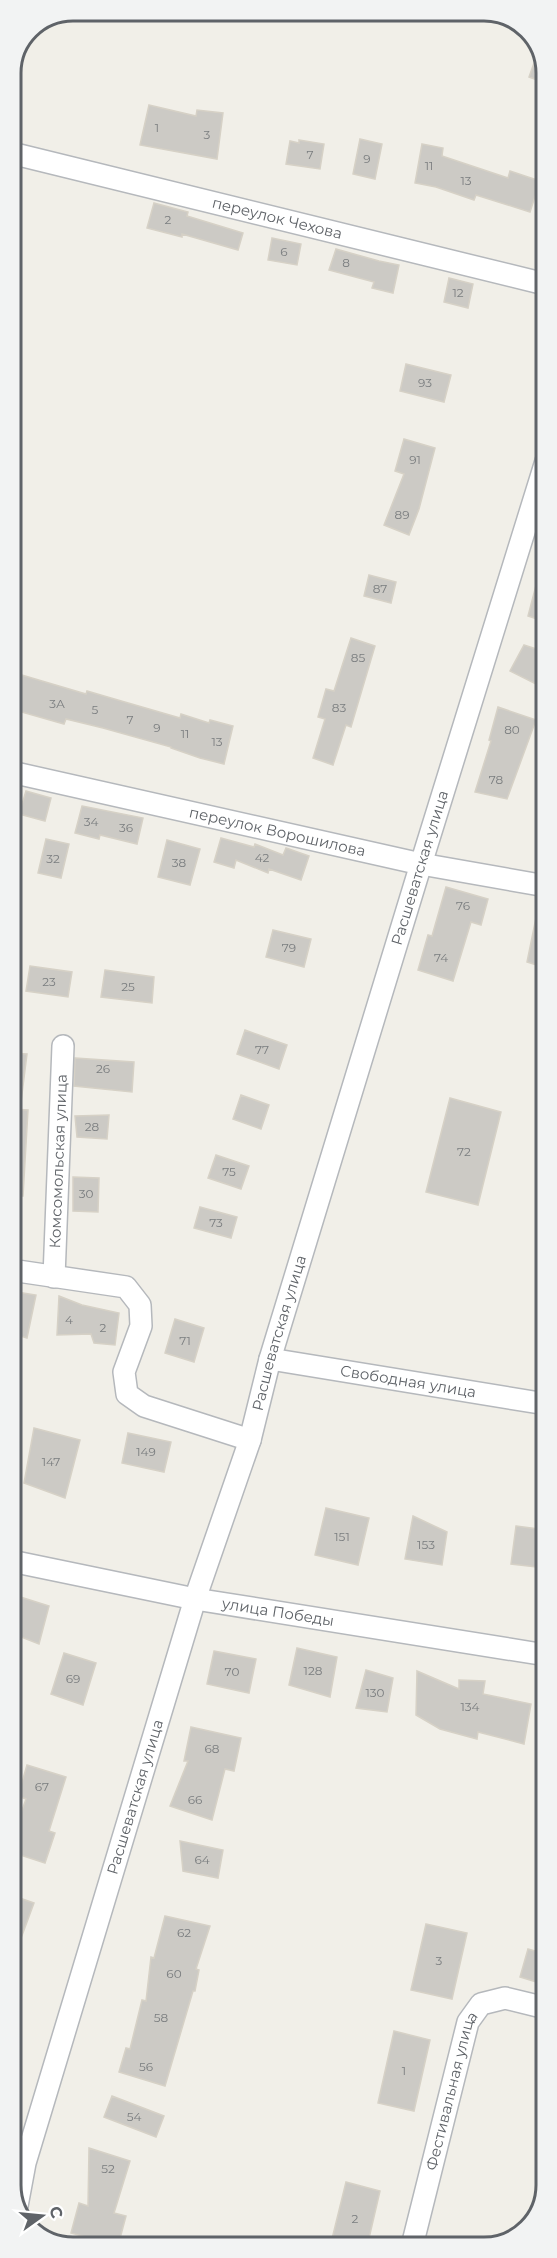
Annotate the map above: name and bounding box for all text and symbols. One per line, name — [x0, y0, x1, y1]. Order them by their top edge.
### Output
house number: 1 — [155, 120, 159, 135]
house number: 3 — [204, 127, 211, 142]
house number: 7 — [306, 147, 314, 162]
house number: 9 — [363, 151, 371, 166]
house number: 11 — [425, 158, 433, 173]
house number: 13 — [460, 173, 472, 188]
street label: переулок Чехова — [210, 193, 344, 243]
house number: 2 — [165, 212, 172, 227]
house number: 6 — [280, 244, 288, 259]
house number: 8 — [342, 255, 350, 270]
house number: 12 — [452, 285, 464, 300]
house number: 93 — [418, 375, 432, 390]
house number: 91 — [409, 452, 421, 467]
house number: 89 — [395, 507, 409, 522]
house number: 87 — [373, 581, 387, 596]
house number: 85 — [351, 650, 365, 665]
house number: 3А — [49, 696, 65, 711]
house number: 83 — [332, 700, 346, 715]
house number: 5 — [92, 702, 99, 717]
house number: 7 — [126, 712, 134, 727]
house number: 9 — [153, 720, 161, 735]
house number: 80 — [504, 722, 520, 737]
house number: 11 — [181, 726, 189, 741]
house number: 13 — [211, 734, 223, 749]
house number: 78 — [489, 772, 504, 787]
street label: Расшеватская улица — [387, 788, 452, 948]
street label: переулок Ворошилова — [187, 802, 368, 860]
house number: 34 — [84, 814, 98, 829]
house number: 36 — [119, 820, 133, 835]
house number: 42 — [255, 850, 270, 865]
house number: 32 — [46, 851, 60, 866]
house number: 38 — [172, 855, 187, 870]
house number: 76 — [456, 898, 470, 913]
house number: 79 — [282, 940, 296, 955]
house number: 74 — [434, 950, 448, 965]
house number: 23 — [42, 974, 56, 989]
house number: 25 — [121, 979, 135, 994]
house number: 77 — [255, 1042, 269, 1057]
house number: 26 — [96, 1061, 110, 1076]
street label: Комсомольская улица — [45, 1074, 71, 1249]
house number: 28 — [85, 1119, 100, 1134]
house number: 72 — [457, 1144, 471, 1159]
house number: 75 — [222, 1164, 236, 1179]
house number: 30 — [79, 1186, 93, 1201]
house number: 73 — [209, 1215, 223, 1230]
street label: Расшеватская улица — [248, 1253, 310, 1413]
house number: 4 — [65, 1312, 73, 1327]
house number: 2 — [100, 1320, 107, 1335]
house number: 71 — [179, 1333, 191, 1348]
street label: Свободная улица — [339, 1361, 478, 1401]
house number: 149 — [136, 1444, 156, 1459]
house number: 147 — [42, 1454, 60, 1469]
house number: 151 — [334, 1529, 350, 1544]
house number: 153 — [417, 1537, 435, 1552]
street label: улица Победы — [220, 1593, 336, 1630]
house number: 128 — [304, 1663, 323, 1678]
house number: 70 — [225, 1664, 239, 1679]
house number: 69 — [66, 1671, 80, 1686]
house number: 130 — [365, 1685, 385, 1700]
house number: 134 — [460, 1699, 480, 1714]
street label: Расшеватская улица — [102, 1717, 167, 1877]
house number: 68 — [205, 1741, 220, 1756]
house number: 67 — [35, 1779, 49, 1794]
house number: 66 — [188, 1792, 202, 1807]
house number: 64 — [194, 1852, 210, 1867]
house number: 62 — [177, 1925, 191, 1940]
house number: 3 — [436, 1953, 443, 1968]
house number: 60 — [166, 1966, 182, 1981]
street label: Фестивальная улица — [421, 2007, 482, 2172]
house number: 58 — [154, 2010, 169, 2025]
house number: 56 — [139, 2059, 153, 2074]
house number: 1 — [402, 2063, 406, 2078]
house number: 54 — [127, 2109, 141, 2124]
house number: 52 — [101, 2161, 115, 2176]
north arrow — [12, 2186, 72, 2246]
text: С — [45, 2204, 67, 2221]
house number: 2 — [352, 2211, 359, 2226]

